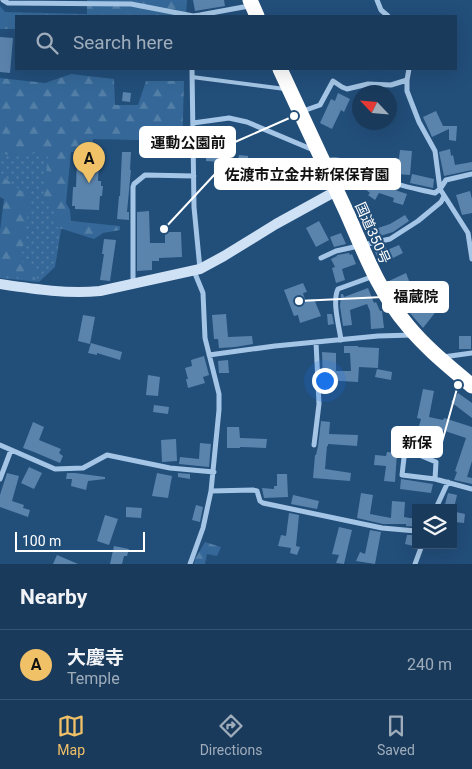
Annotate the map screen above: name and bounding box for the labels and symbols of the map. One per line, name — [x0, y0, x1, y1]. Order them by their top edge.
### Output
north arrow — [352, 85, 397, 130]
callout: 運動公園前 — [140, 127, 235, 157]
text: 運動公園前 — [150, 134, 226, 152]
pin: A — [73, 142, 105, 183]
callout: 佐渡市立金井新保保育園 — [215, 159, 400, 189]
text: 佐渡市立金井新保保育園 — [224, 166, 390, 184]
street label: 国道350号 — [352, 200, 394, 266]
callout: 福蔵院 — [383, 282, 448, 312]
text: 福蔵院 — [392, 288, 439, 306]
your location — [312, 368, 338, 394]
callout: 新保 — [392, 427, 442, 457]
text: 新保 — [402, 434, 433, 452]
scale bar — [15, 529, 145, 552]

